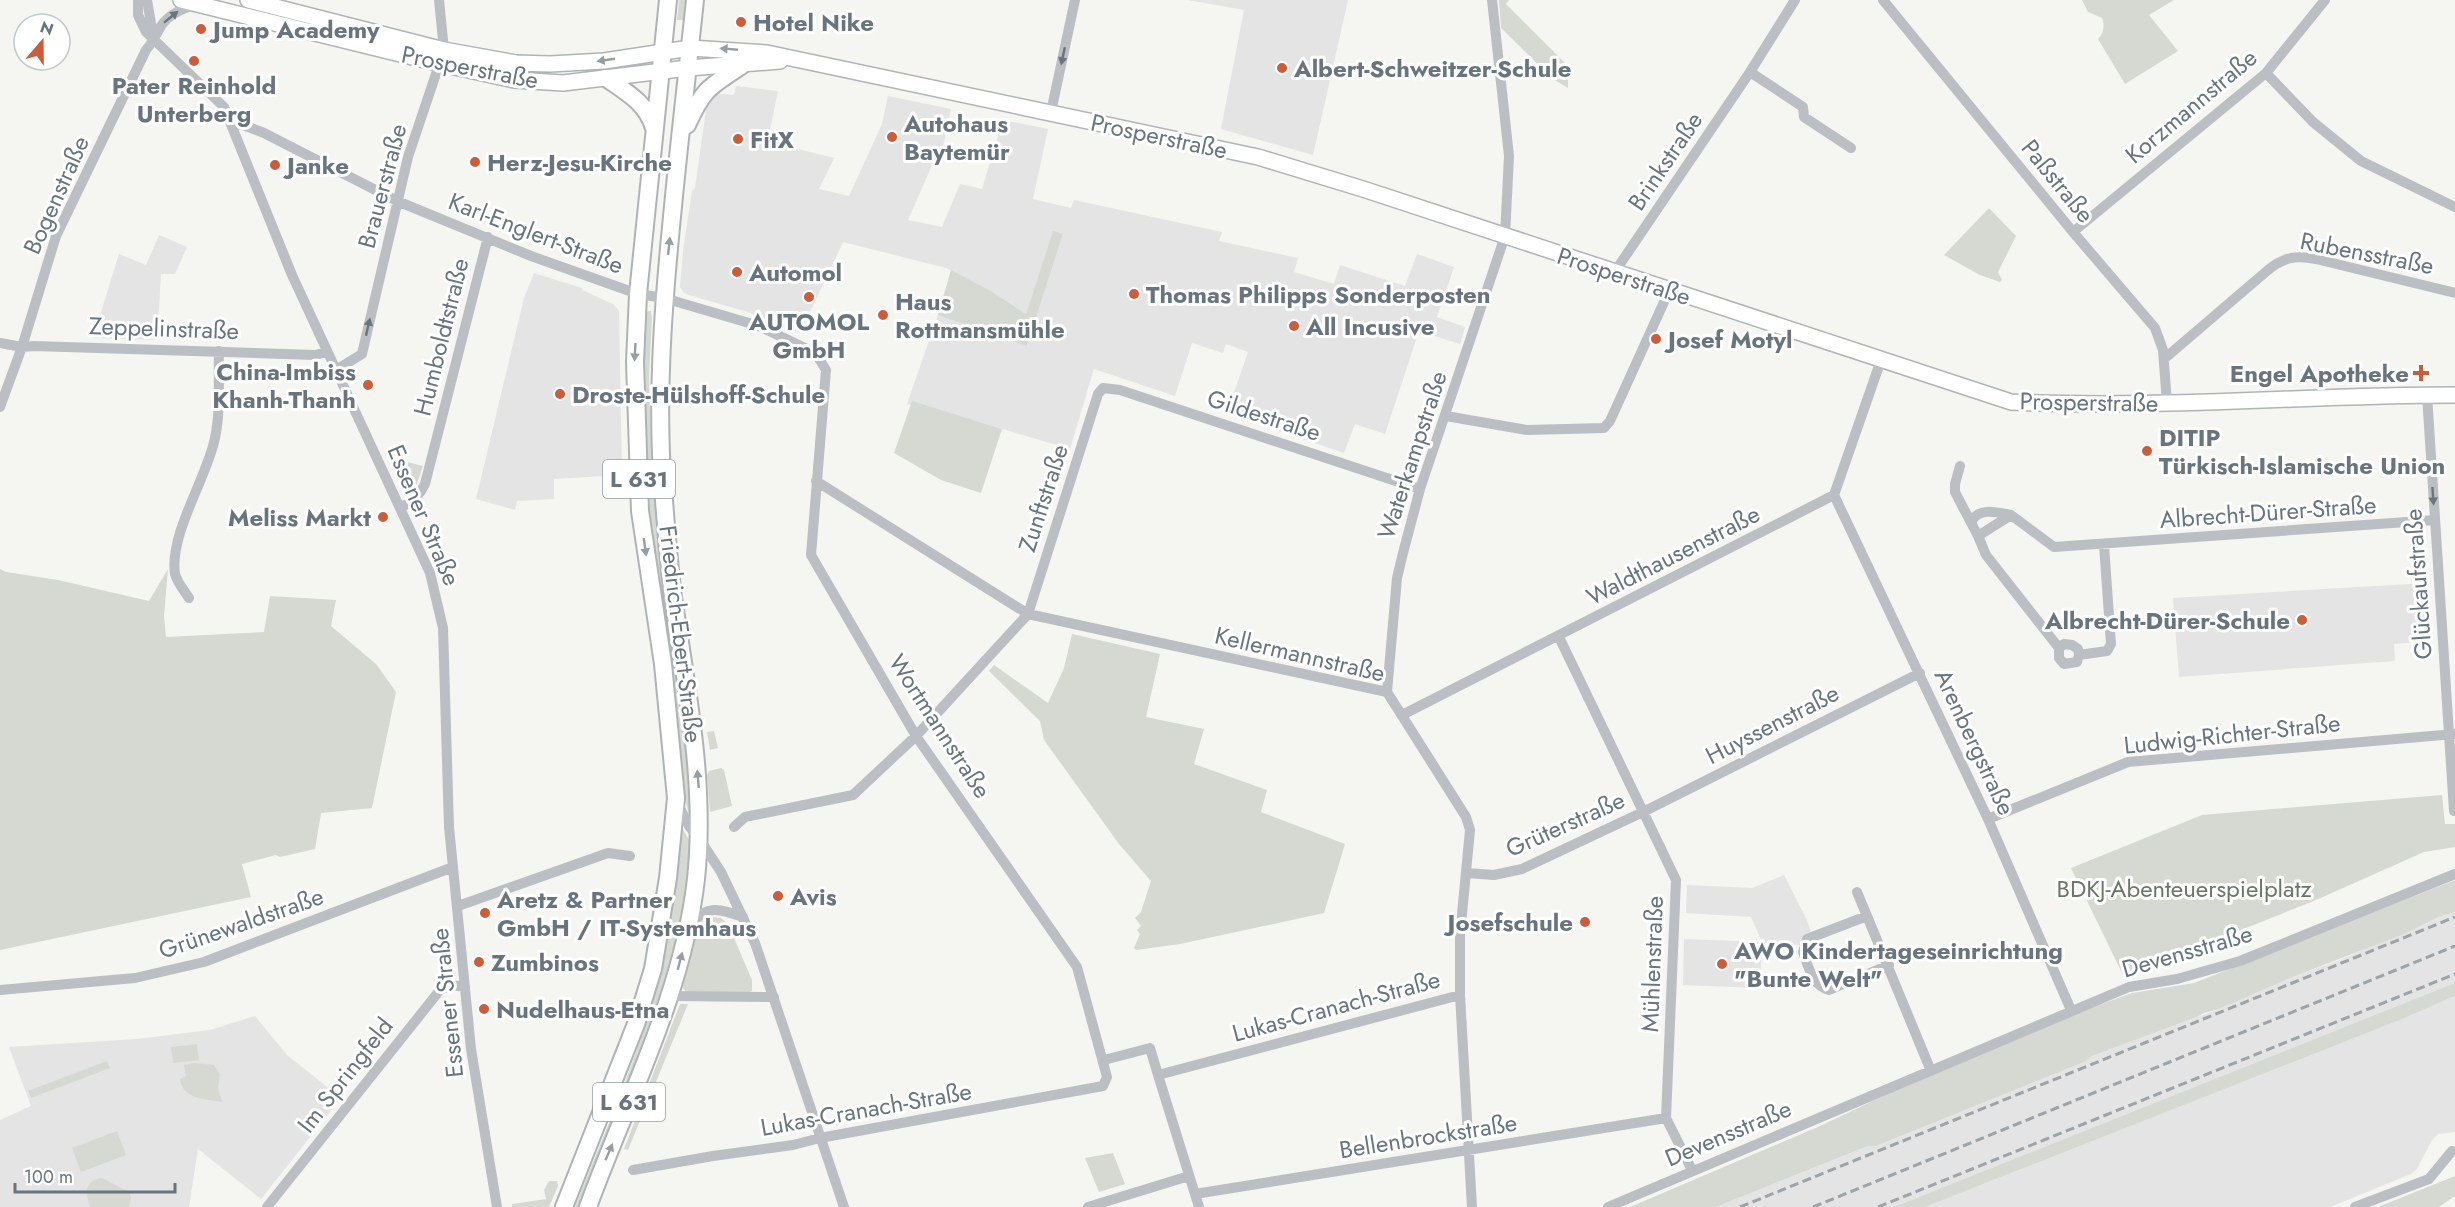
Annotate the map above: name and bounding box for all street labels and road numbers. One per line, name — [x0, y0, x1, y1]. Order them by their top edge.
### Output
street label: Prosperstraße — [399, 37, 541, 97]
street label: Korzmannstraße — [2117, 40, 2265, 172]
street label: Prosperstraße — [1088, 104, 1230, 168]
street label: Brinkstraße — [1619, 105, 1711, 217]
street label: Brauerstraße — [349, 120, 415, 252]
street label: Bogenstraße — [14, 130, 98, 260]
street label: Paßstraße — [2013, 132, 2103, 230]
street label: Karl-Englert-Straße — [443, 184, 629, 282]
street label: Rubensstraße — [2297, 223, 2437, 283]
street label: Prosperstraße — [1553, 238, 1695, 314]
street label: Humboldtstraße — [405, 254, 477, 420]
street label: Zeppelinstraße — [88, 308, 240, 348]
street label: Waterkampstraße — [1368, 366, 1456, 544]
street label: Gildestraße — [1203, 380, 1325, 450]
street label: Prosperstraße — [2019, 383, 2159, 421]
street label: Essener Straße — [379, 439, 469, 591]
street label: Zunftstraße — [1009, 440, 1077, 556]
road number: L 631 — [603, 460, 675, 498]
street label: Albrecht-Dürer-Straße — [2158, 487, 2378, 537]
street label: Waldthausenstraße — [1580, 496, 1766, 614]
street label: Glückaufstraße — [2395, 508, 2441, 660]
street label: Friedrich-Ebert-Straße — [650, 523, 712, 745]
street label: Kellermannstraße — [1212, 617, 1388, 691]
street label: Wortmannstraße — [880, 647, 1000, 805]
street label: Arenbergstraße — [1926, 663, 2024, 821]
street label: Huyssenstraße — [1699, 675, 1845, 773]
street label: Ludwig-Richter-Straße — [2122, 705, 2342, 763]
street label: Grüterstraße — [1500, 782, 1630, 866]
street label: Grünewaldstraße — [154, 878, 328, 968]
street label: Mühlenstraße — [1632, 895, 1672, 1033]
street label: Devensstraße — [2118, 916, 2256, 986]
street label: Essener Straße — [422, 927, 472, 1079]
street label: Lukas-Cranach-Straße — [1228, 961, 1444, 1051]
street label: Im Springfeld — [289, 1010, 401, 1140]
street label: Lukas-Cranach-Straße — [758, 1073, 974, 1145]
road number: L 631 — [593, 1083, 665, 1121]
street label: Devensstraße — [1659, 1091, 1797, 1175]
street label: Bellenbrockstraße — [1337, 1105, 1519, 1167]

